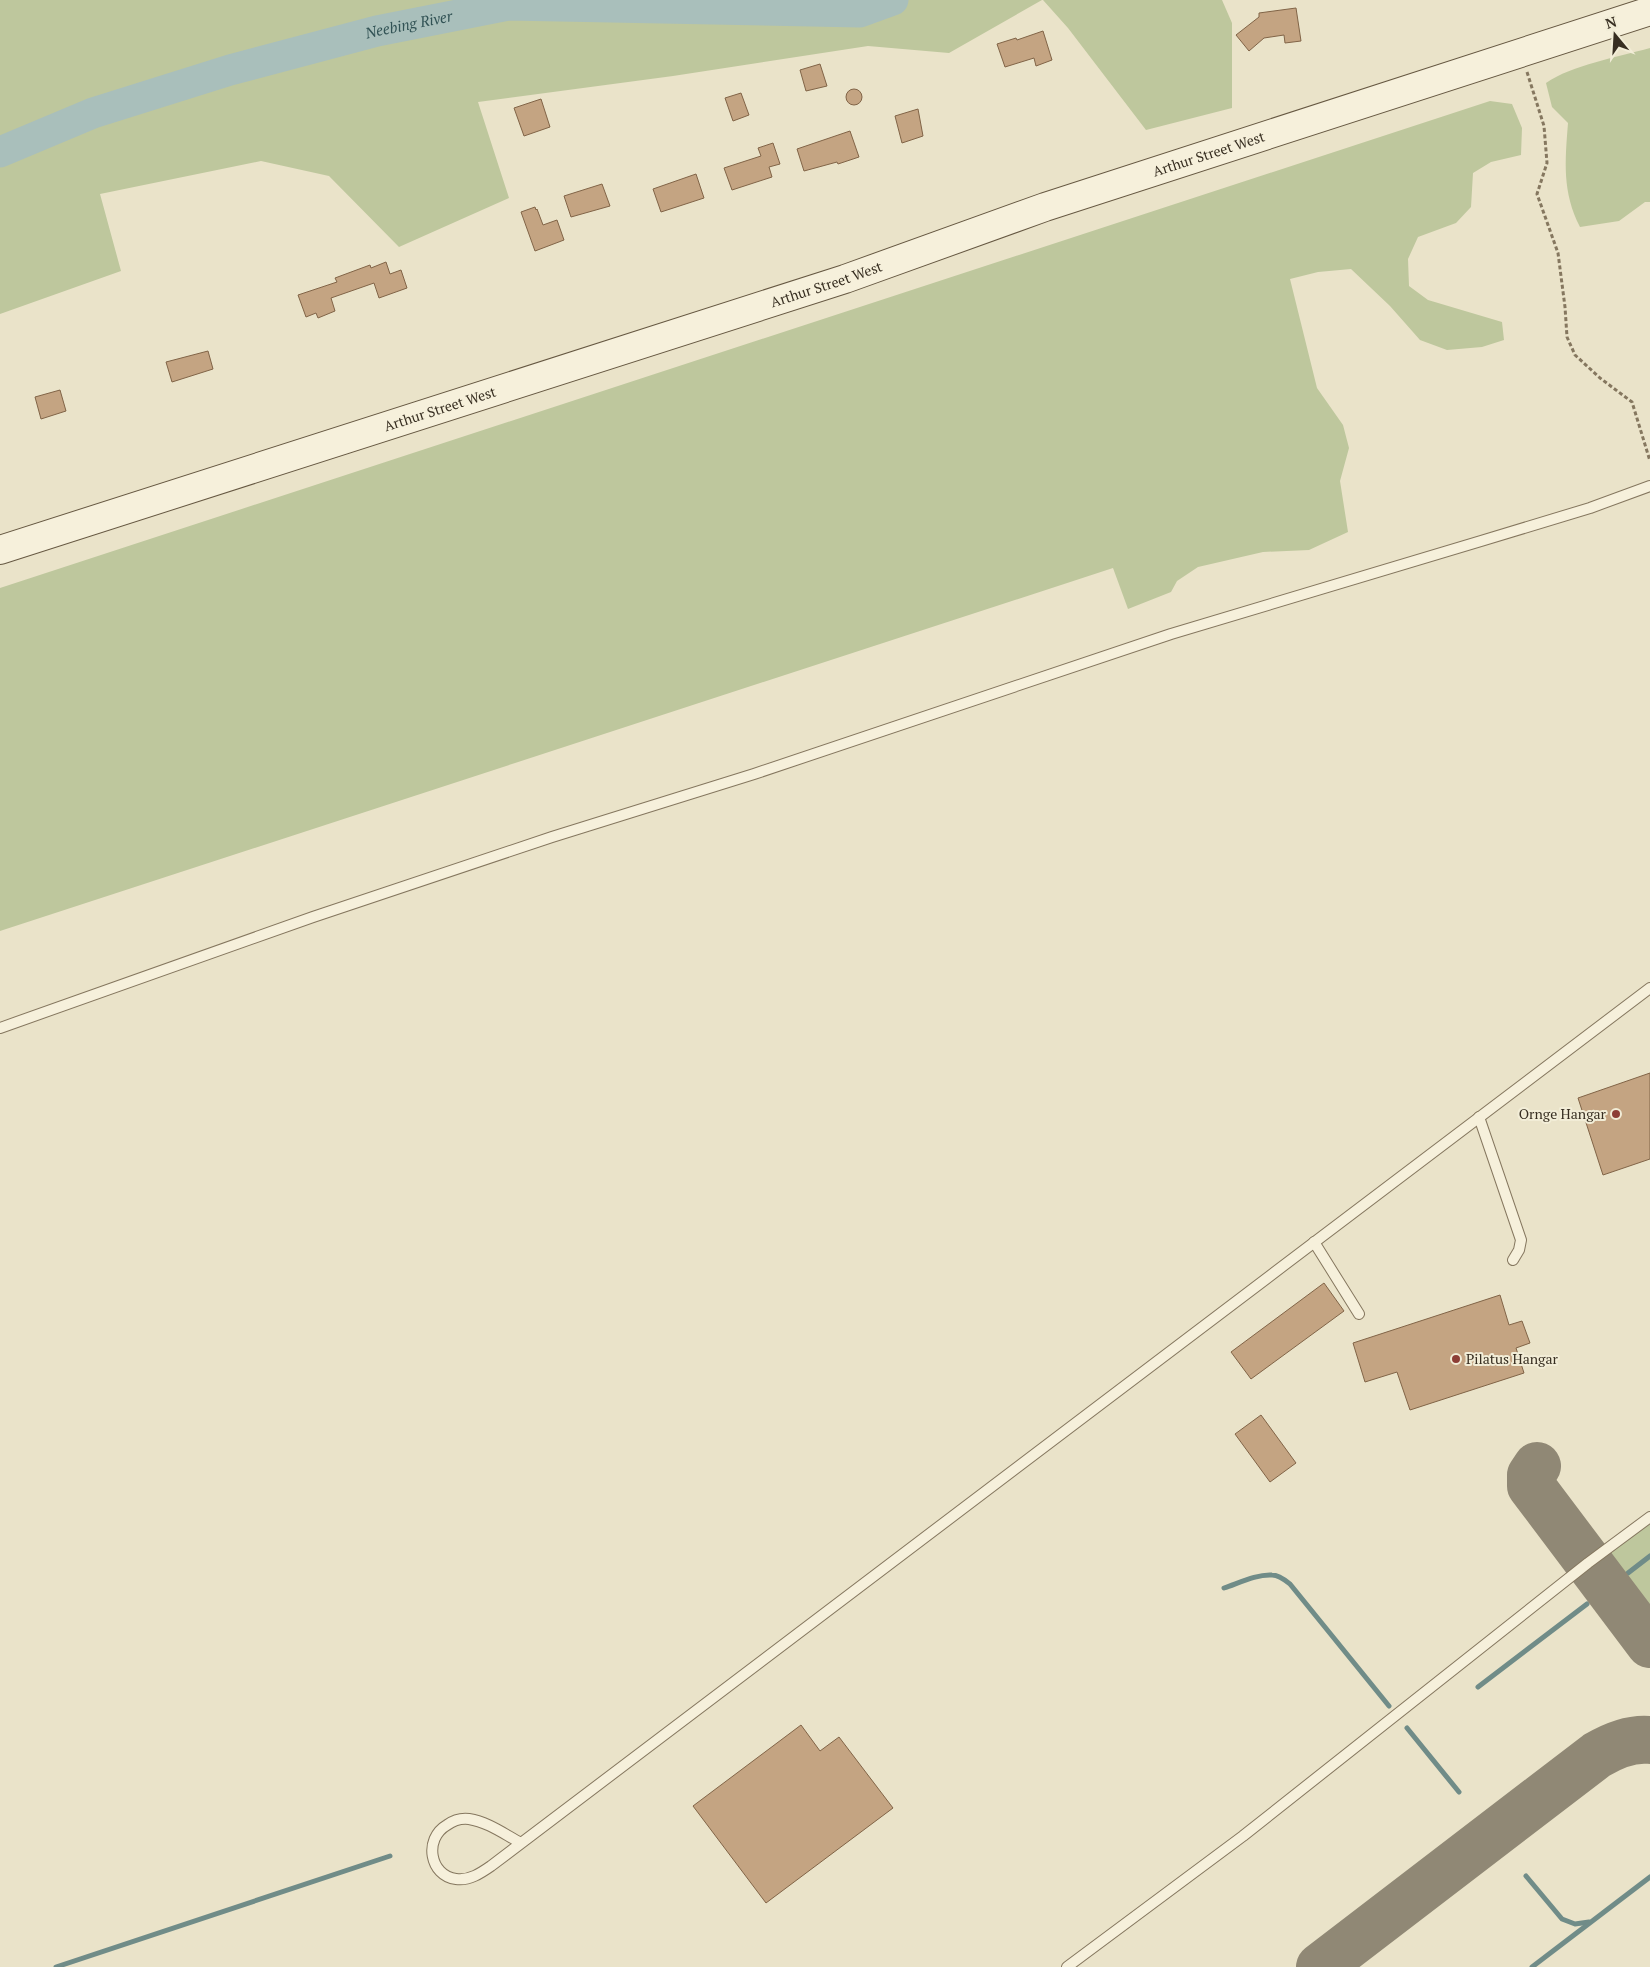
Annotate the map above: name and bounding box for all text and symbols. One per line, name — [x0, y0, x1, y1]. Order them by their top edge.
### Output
water label: Neebing River — [362, 5, 455, 43]
north arrow — [1590, 10, 1640, 60]
text: N — [1603, 11, 1619, 33]
street label: Arthur Street West — [1150, 126, 1268, 180]
street label: Arthur Street West — [768, 256, 885, 311]
street label: Arthur Street West — [381, 381, 499, 435]
place label: Ornge Hangar — [1519, 1104, 1607, 1123]
marker: Ornge Hangar — [1610, 1108, 1622, 1120]
place label: Pilatus Hangar — [1466, 1349, 1559, 1368]
marker: Pilatus Hangar — [1450, 1353, 1462, 1365]

